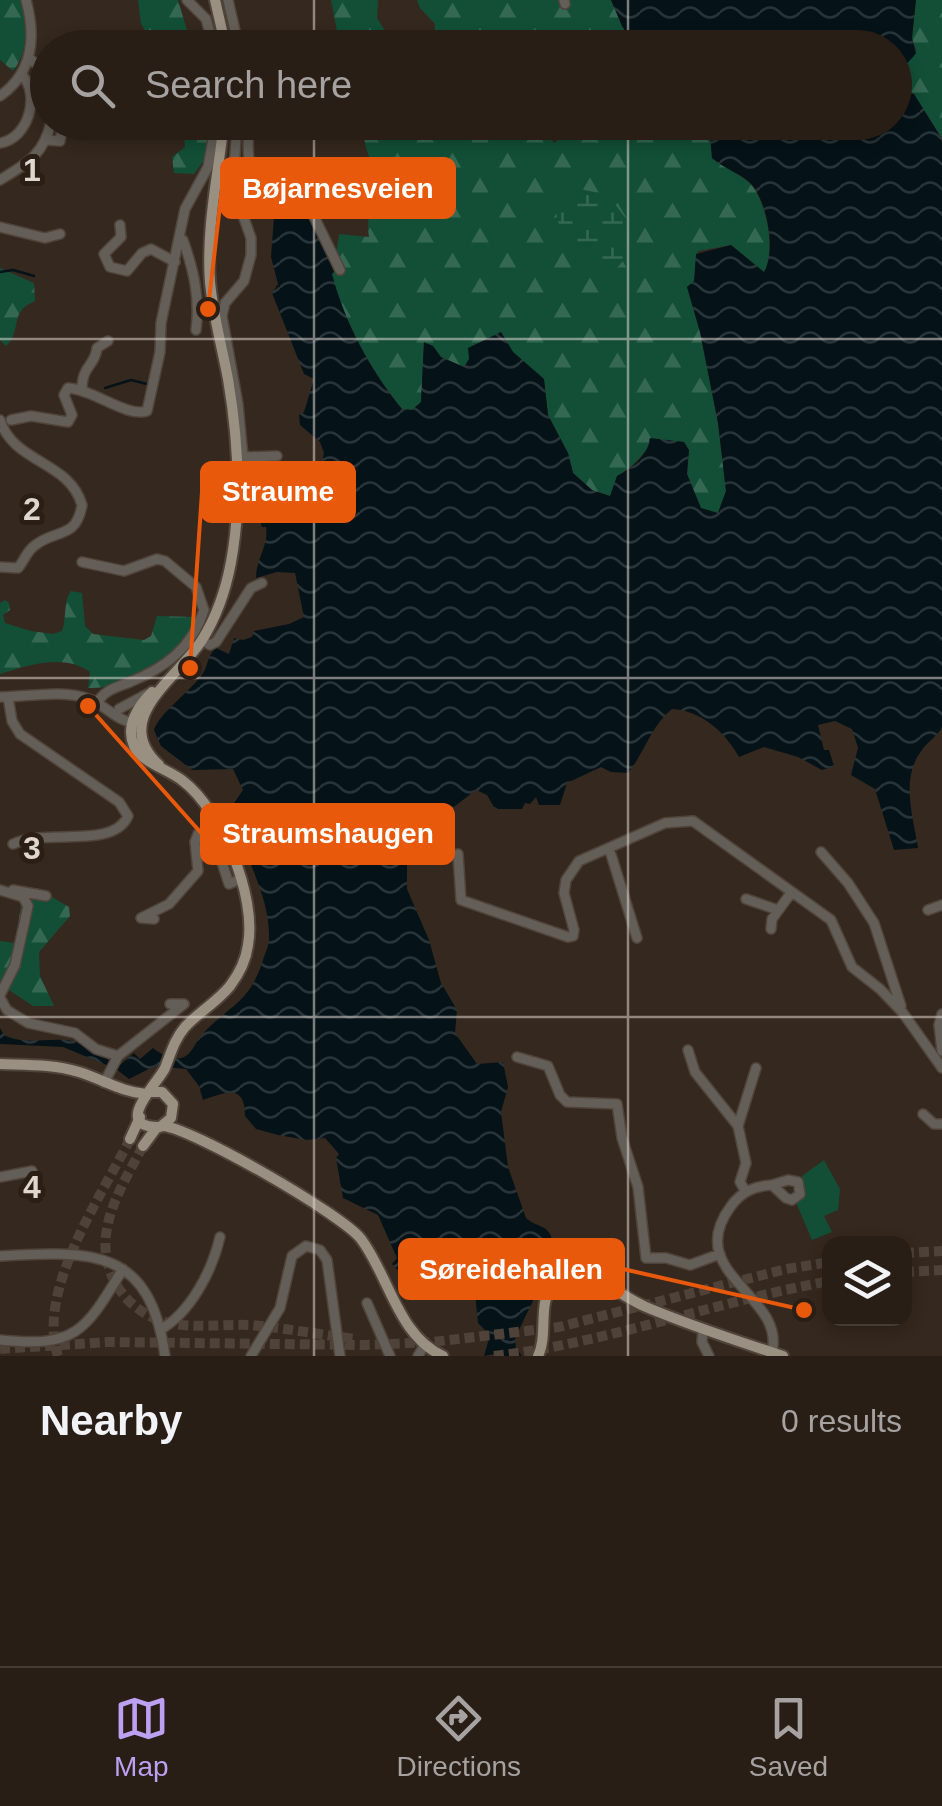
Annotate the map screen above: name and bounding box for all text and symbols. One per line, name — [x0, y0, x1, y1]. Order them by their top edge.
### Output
search box — [30, 30, 912, 140]
icon: search — [65, 58, 120, 113]
text: Search here — [145, 64, 352, 106]
text: 1 — [23, 152, 41, 188]
callout: Bøjarnesveien — [222, 159, 454, 217]
text: Bøjarnesveien — [242, 173, 434, 204]
callout: Straume — [202, 463, 354, 521]
text: Straume — [222, 476, 334, 507]
text: 2 — [23, 491, 41, 527]
callout: Straumshaugen — [202, 805, 453, 863]
text: Straumshaugen — [222, 818, 434, 849]
text: 3 — [23, 830, 41, 866]
text: 4 — [23, 1169, 41, 1205]
map controls — [822, 1236, 912, 1326]
button: layers — [822, 1236, 912, 1326]
callout: Søreidehallen — [400, 1240, 623, 1298]
text: Søreidehallen — [419, 1254, 603, 1285]
text: Nearby — [40, 1397, 182, 1444]
text: 0 results — [781, 1403, 902, 1439]
tab: Map — [114, 1691, 169, 1783]
tab: Directions — [397, 1691, 521, 1783]
tab: Saved — [749, 1691, 828, 1783]

